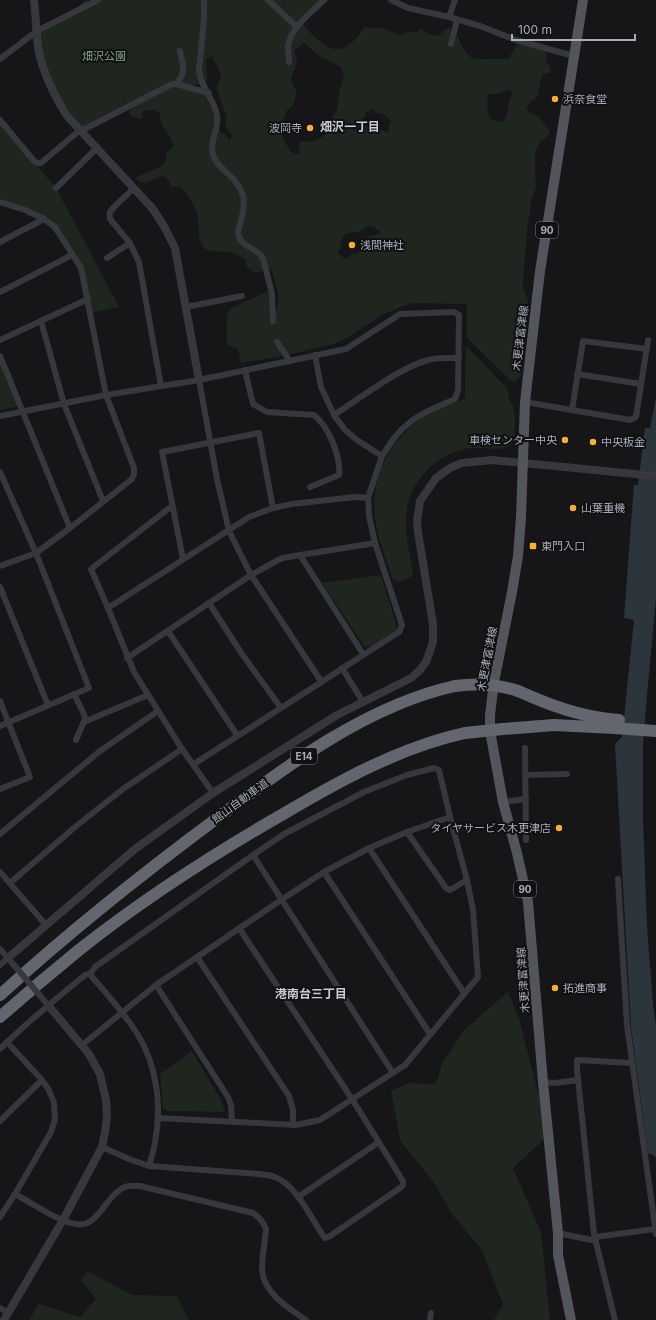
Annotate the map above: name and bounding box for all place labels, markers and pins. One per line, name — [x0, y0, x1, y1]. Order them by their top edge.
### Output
place label: 浜奈食堂 — [563, 92, 607, 106]
marker: 浜奈食堂 — [550, 94, 560, 104]
place label: 波岡寺 — [269, 121, 302, 135]
marker: 波岡寺 — [305, 123, 315, 133]
place label: 浅間神社 — [360, 238, 404, 252]
marker: 浅間神社 — [347, 240, 357, 250]
place label: 車検センター中央 — [469, 433, 558, 447]
marker: 車検センター中央 — [560, 435, 570, 445]
place label: 中央板金 — [601, 435, 645, 449]
marker: 中央板金 — [588, 437, 598, 447]
place label: 山葉重機 — [581, 501, 625, 515]
marker: 山葉重機 — [568, 503, 578, 513]
place label: 東門入口 — [541, 539, 585, 553]
marker: 東門入口 — [528, 541, 538, 551]
place label: タイヤサービス木更津店 — [430, 821, 551, 835]
marker: タイヤサービス木更津店 — [554, 823, 564, 833]
place label: 拓進商事 — [563, 981, 607, 995]
marker: 拓進商事 — [550, 983, 560, 993]

